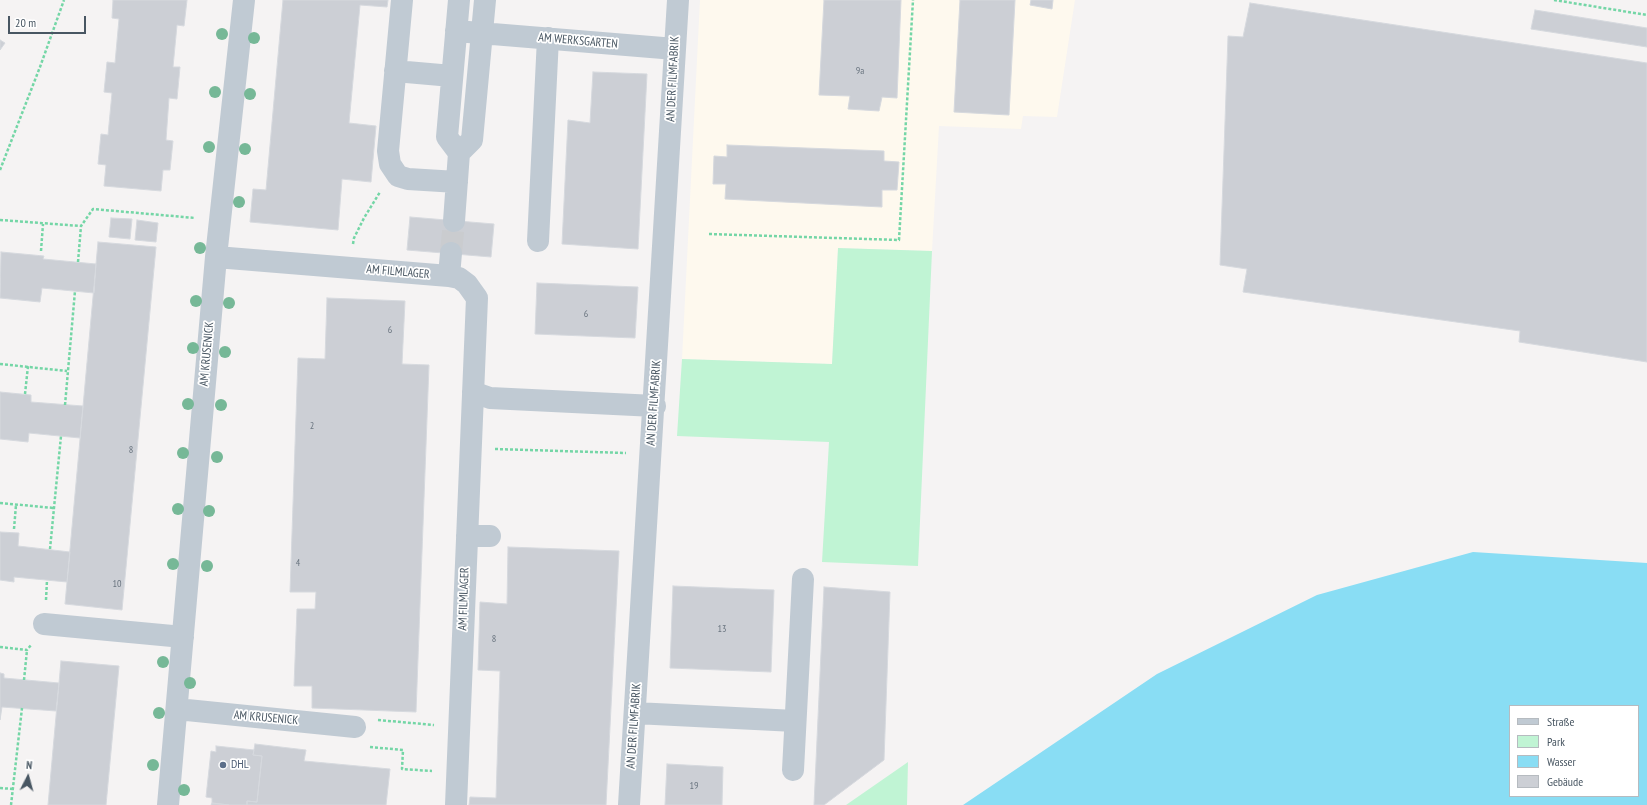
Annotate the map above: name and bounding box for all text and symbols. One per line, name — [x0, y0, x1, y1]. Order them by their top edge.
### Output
scale bar — [10, 8, 88, 34]
text: 20 m — [15, 15, 36, 30]
street label: AM WERKSGARTEN — [538, 30, 618, 52]
street label: AN DER FILMFABRIK — [664, 36, 682, 122]
house number: 9a — [856, 65, 864, 77]
street label: AM FILMLAGER — [366, 262, 430, 282]
house number: 6 — [584, 308, 588, 320]
street label: AM KRUSENICK — [197, 321, 217, 387]
house number: 6 — [388, 324, 392, 336]
street label: AN DER FILMFABRIK — [644, 360, 664, 446]
house number: 2 — [310, 420, 314, 432]
house number: 8 — [129, 444, 133, 456]
house number: 4 — [296, 557, 300, 569]
street label: AM FILMLAGER — [456, 567, 472, 631]
house number: 10 — [113, 578, 121, 590]
house number: 13 — [718, 623, 726, 635]
house number: 8 — [492, 633, 496, 645]
street label: AN DER FILMFABRIK — [624, 683, 644, 769]
legend — [1509, 705, 1639, 797]
street label: AM KRUSENICK — [233, 708, 299, 728]
text: Straße — [1547, 714, 1574, 729]
text: Park — [1547, 734, 1565, 749]
text: Wasser — [1547, 754, 1576, 769]
north arrow — [8, 757, 48, 797]
text: N — [26, 758, 33, 772]
place label: DHL — [231, 758, 249, 772]
marker: DHL — [218, 760, 228, 770]
text: Gebäude — [1547, 774, 1583, 789]
house number: 19 — [690, 780, 698, 792]

